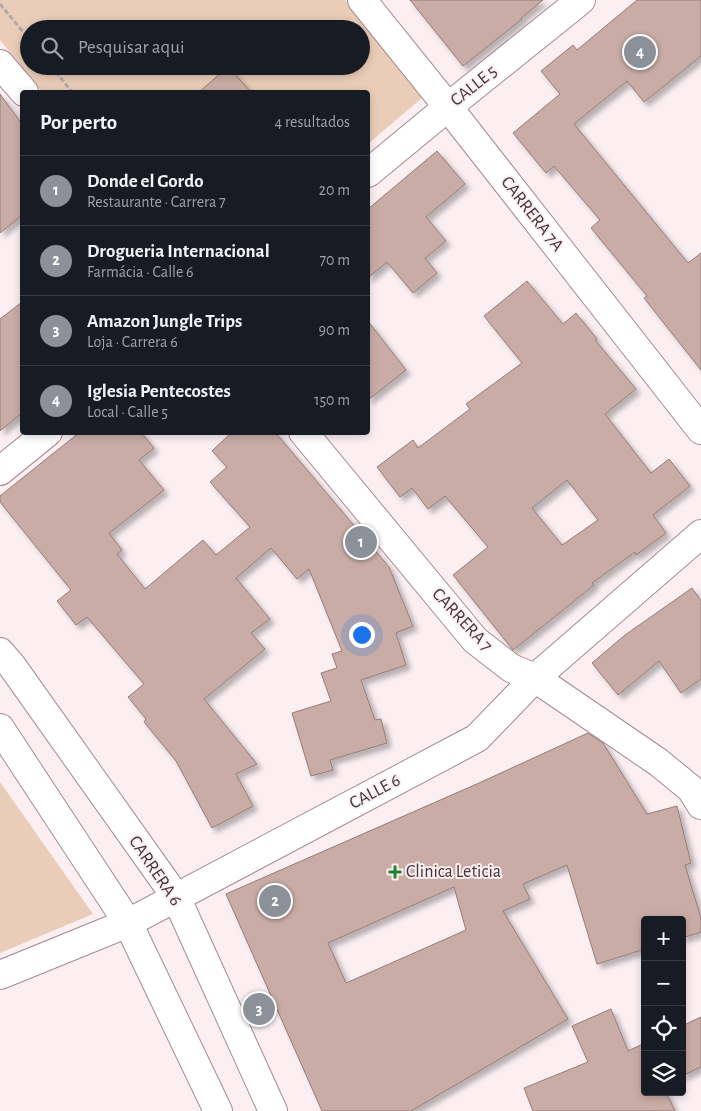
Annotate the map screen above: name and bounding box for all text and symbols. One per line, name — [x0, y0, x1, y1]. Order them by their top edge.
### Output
search box — [20, 20, 370, 75]
pin: 4 — [624, 33, 656, 71]
icon: search — [38, 34, 66, 62]
text: Pesquisar aqui — [78, 38, 184, 57]
street label: CALLE 5 — [447, 62, 501, 110]
text: Por perto — [40, 112, 117, 133]
text: 4 resultados — [275, 114, 350, 130]
text: Donde el Gordo — [87, 172, 204, 191]
street label: CARRERA 7A — [497, 173, 567, 255]
text: 1 — [53, 182, 59, 198]
text: 20 m — [319, 182, 350, 198]
text: Restaurante · Carrera 7 — [87, 194, 226, 210]
text: Drogueria Internacional — [87, 242, 270, 261]
text: 2 — [52, 252, 60, 268]
text: 70 m — [319, 252, 350, 268]
text: Farmácia · Calle 6 — [87, 264, 194, 280]
text: Amazon Jungle Trips — [87, 312, 242, 331]
text: 3 — [53, 322, 59, 338]
text: 90 m — [319, 322, 350, 338]
text: Loja · Carrera 6 — [87, 334, 178, 350]
text: Iglesia Pentecostes — [87, 382, 231, 401]
text: 4 — [52, 392, 60, 408]
text: 150 m — [314, 392, 350, 408]
text: Local · Calle 5 — [87, 404, 168, 420]
pin: 1 — [345, 523, 377, 561]
street label: CARRERA 7 — [428, 585, 496, 655]
your location — [349, 622, 375, 648]
street label: CALLE 6 — [347, 771, 403, 813]
street label: CARRERA 6 — [125, 833, 185, 909]
place label: Clinica Leticia — [406, 863, 501, 881]
marker: Clinica Leticia — [388, 865, 402, 879]
pin: 2 — [259, 882, 291, 920]
map controls — [641, 916, 686, 1096]
button: + — [641, 916, 686, 961]
button: − — [641, 961, 686, 1006]
pin: 3 — [243, 990, 275, 1028]
button: locate — [641, 1006, 686, 1051]
button: layers — [641, 1051, 686, 1096]

